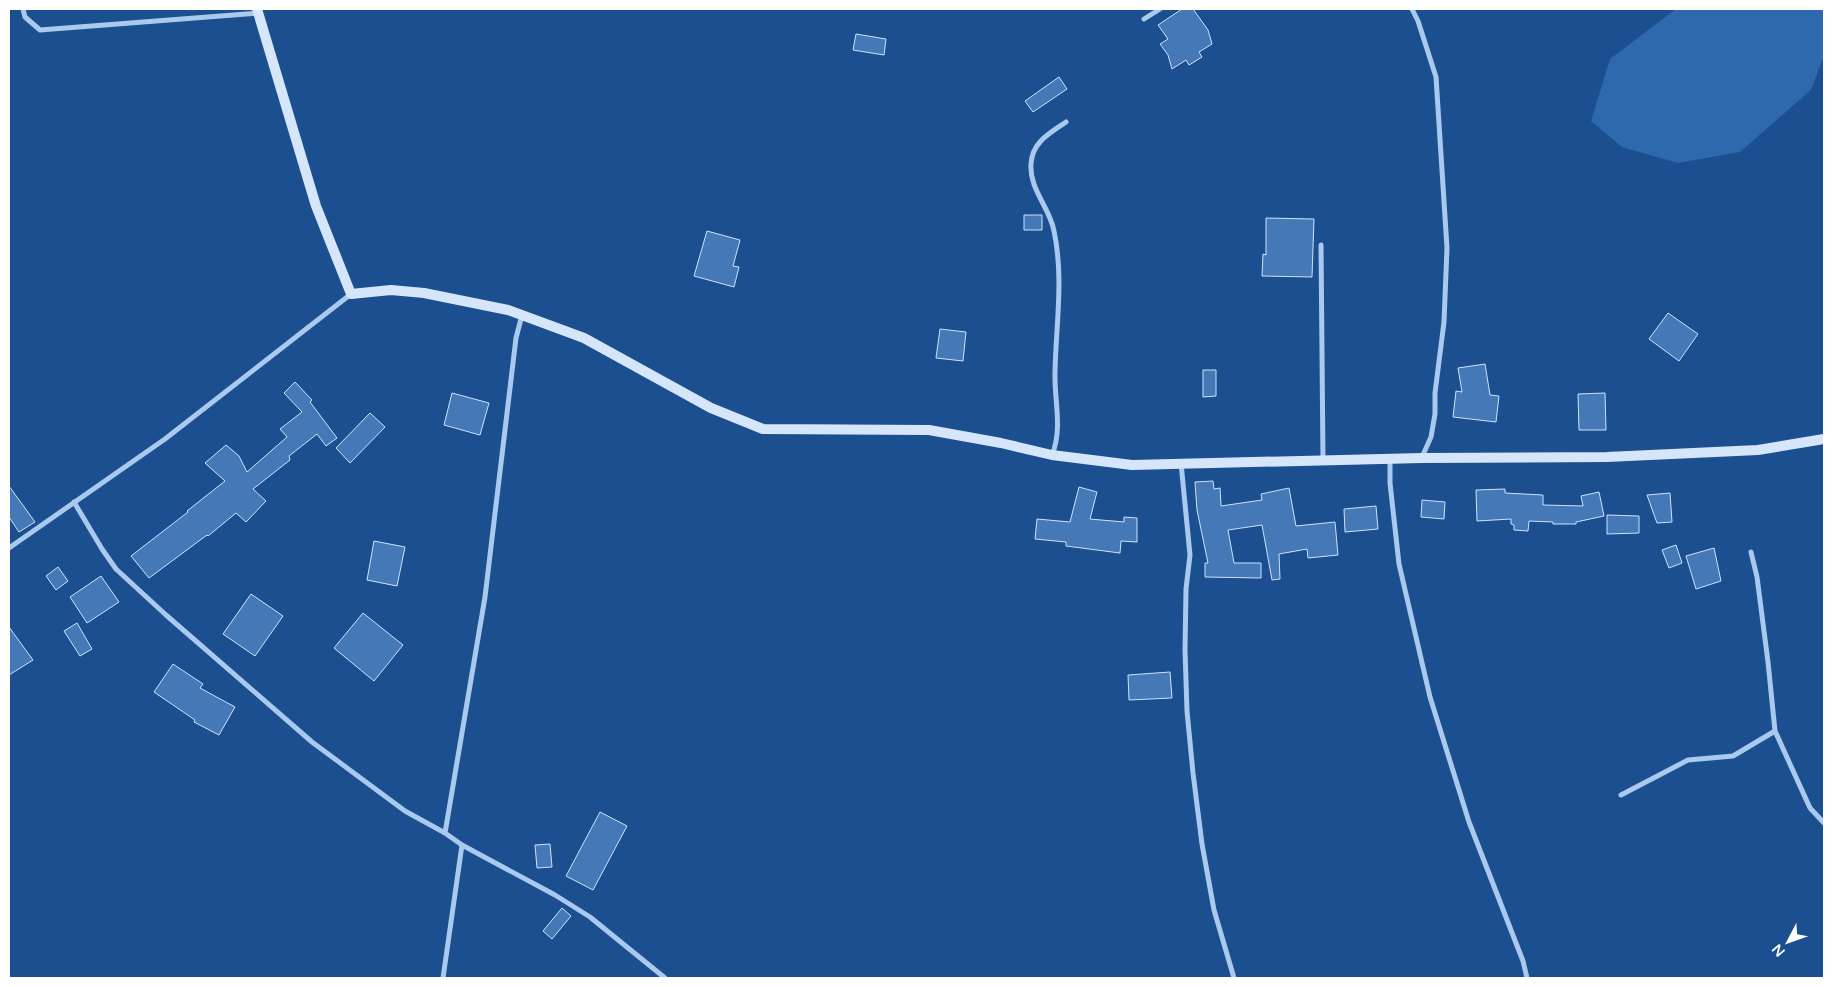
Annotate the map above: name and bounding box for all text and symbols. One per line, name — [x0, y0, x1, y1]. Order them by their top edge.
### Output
north arrow — [1763, 917, 1813, 967]
text: N — [1768, 940, 1789, 960]

